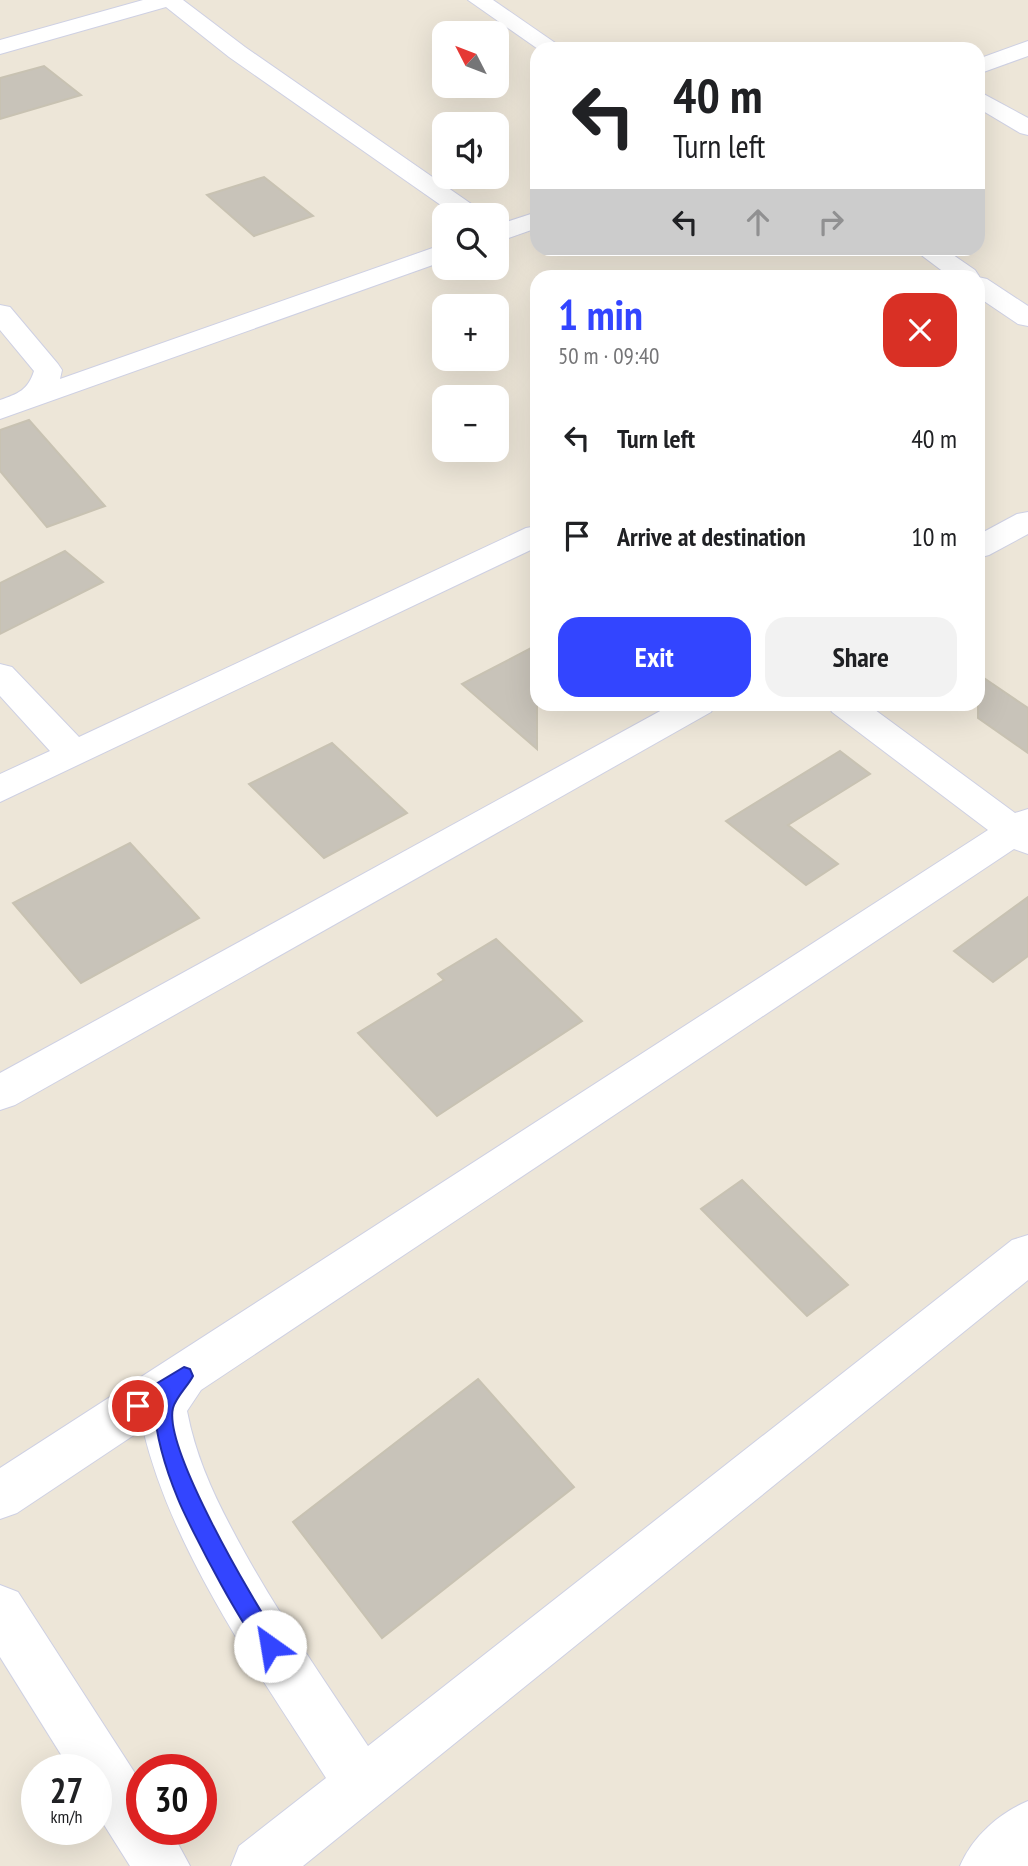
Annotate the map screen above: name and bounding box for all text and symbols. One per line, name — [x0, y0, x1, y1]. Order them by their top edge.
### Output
north arrow — [432, 21, 509, 98]
map controls — [432, 21, 509, 462]
text: 40 m — [673, 63, 762, 127]
icon: left — [558, 70, 649, 161]
button: sound — [432, 112, 509, 189]
text: Turn left — [673, 125, 765, 167]
button: search — [432, 203, 509, 280]
icon: left — [666, 203, 704, 241]
icon: ahead — [739, 203, 777, 241]
icon: right — [812, 203, 850, 241]
text: 1 min — [558, 287, 643, 342]
button: close — [883, 293, 957, 367]
button: + — [432, 294, 509, 371]
text: 50 m · 09:40 — [558, 341, 659, 370]
button: − — [432, 385, 509, 462]
icon: left — [558, 419, 596, 457]
text: Turn left — [617, 422, 695, 455]
text: 40 m — [911, 422, 957, 455]
icon: arrive — [558, 517, 596, 555]
text: Arrive at destination — [617, 520, 806, 553]
text: 10 m — [911, 520, 957, 553]
button: Exit — [558, 617, 751, 697]
button: Share — [765, 617, 957, 697]
pin — [108, 1376, 168, 1436]
icon: arrive — [119, 1387, 157, 1425]
position arrow — [233, 1609, 307, 1683]
speed limit sign: 30 — [126, 1754, 217, 1845]
text: 27 — [50, 1767, 83, 1813]
text: km/h — [51, 1805, 82, 1828]

